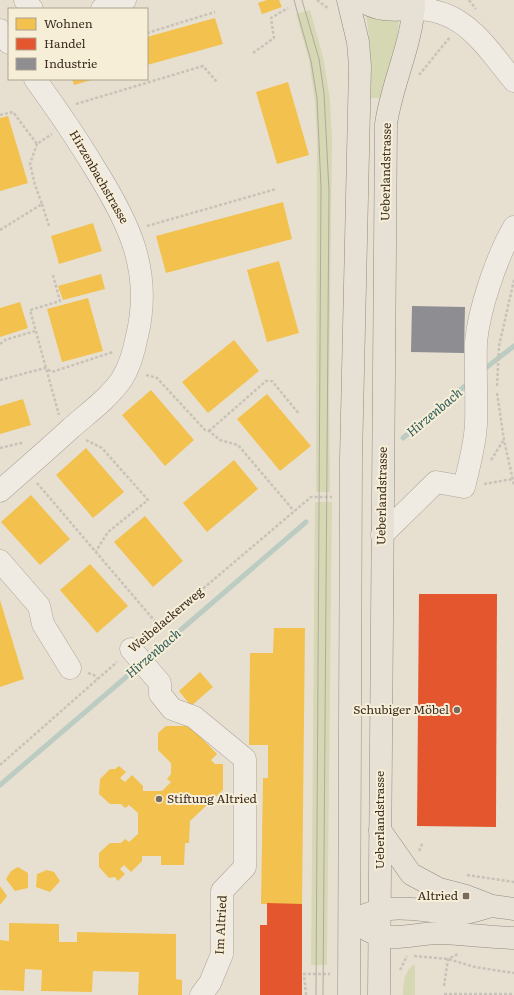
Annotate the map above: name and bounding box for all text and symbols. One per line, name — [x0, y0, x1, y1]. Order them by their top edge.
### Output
legend — [8, 8, 148, 80]
text: Wohnen — [44, 14, 93, 32]
text: Handel — [44, 34, 86, 52]
text: Industrie — [44, 54, 97, 72]
street label: Ueberlandstrasse — [375, 123, 395, 221]
street label: Hirzenbachstrasse — [66, 126, 134, 227]
water label: Hirzenbach — [402, 382, 466, 441]
street label: Ueberlandstrasse — [371, 447, 391, 545]
street label: Weibelackerweg — [124, 582, 207, 656]
water label: Hirzenbach — [121, 623, 185, 682]
place label: Schubiger Möbel — [353, 700, 449, 718]
marker: Schubiger Möbel — [452, 705, 462, 715]
street label: Ueberlandstrasse — [370, 771, 388, 869]
place label: Stiftung Altried — [167, 789, 258, 807]
marker: Stiftung Altried — [154, 794, 164, 804]
place label: Altried — [417, 886, 459, 904]
marker: Altried — [461, 891, 471, 901]
street label: Im Altried — [209, 894, 231, 955]

